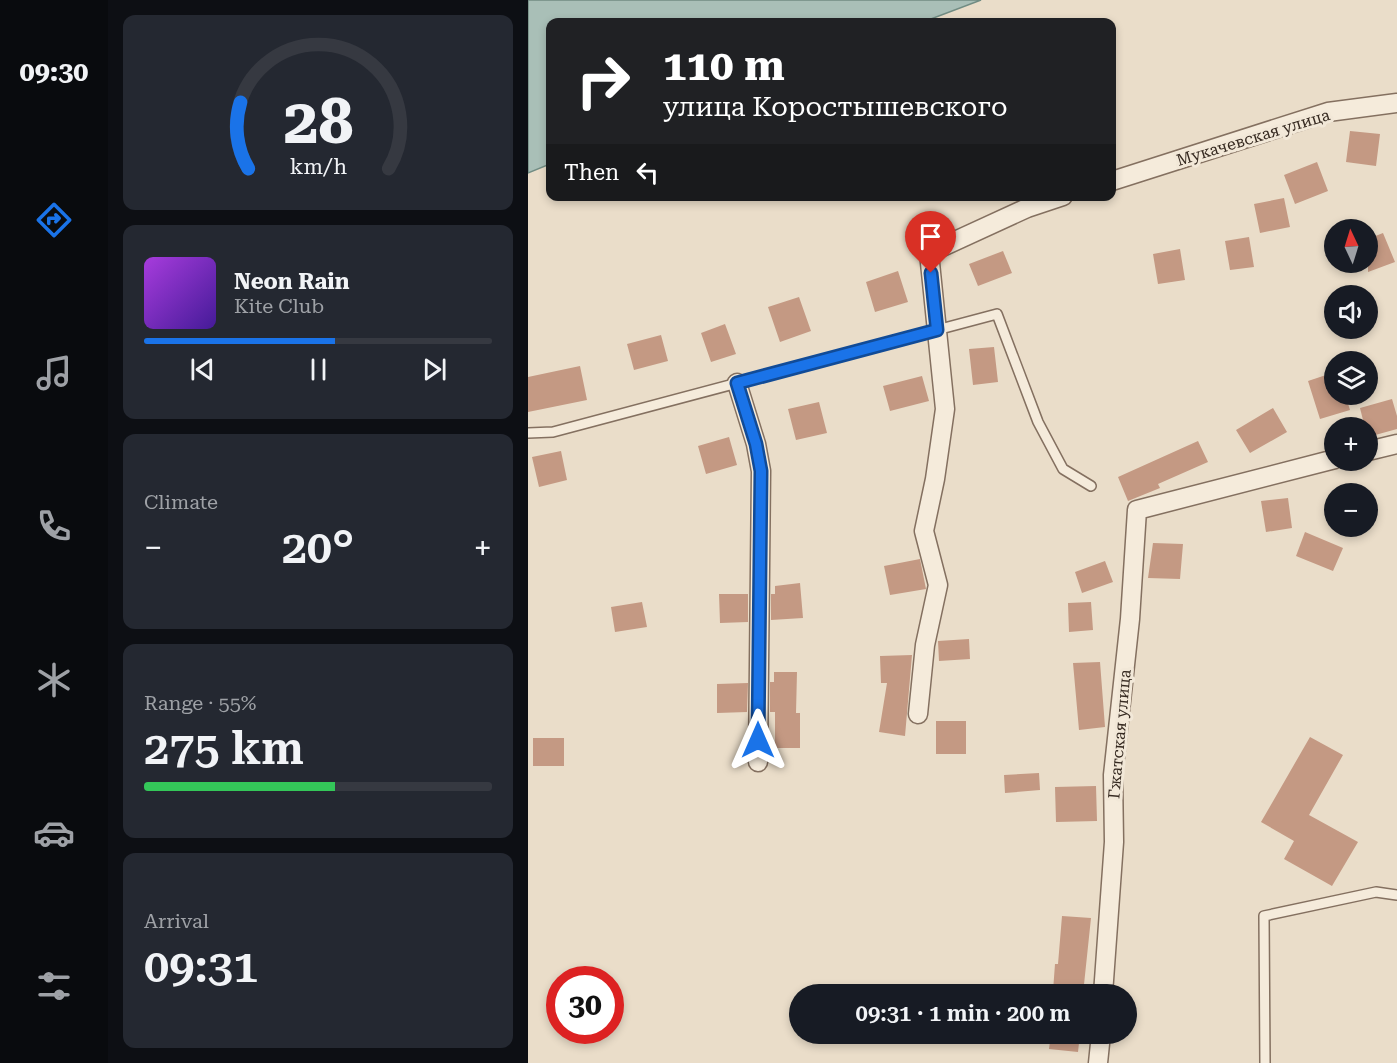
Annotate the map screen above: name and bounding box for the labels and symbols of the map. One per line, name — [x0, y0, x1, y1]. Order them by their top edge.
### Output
street label: Мукачевская улица — [1174, 105, 1332, 170]
pin — [905, 211, 956, 273]
north arrow — [1324, 219, 1378, 273]
street label: Гжатская улица — [1104, 668, 1135, 800]
position arrow — [726, 708, 790, 772]
speed limit sign: 30 — [546, 966, 624, 1044]

